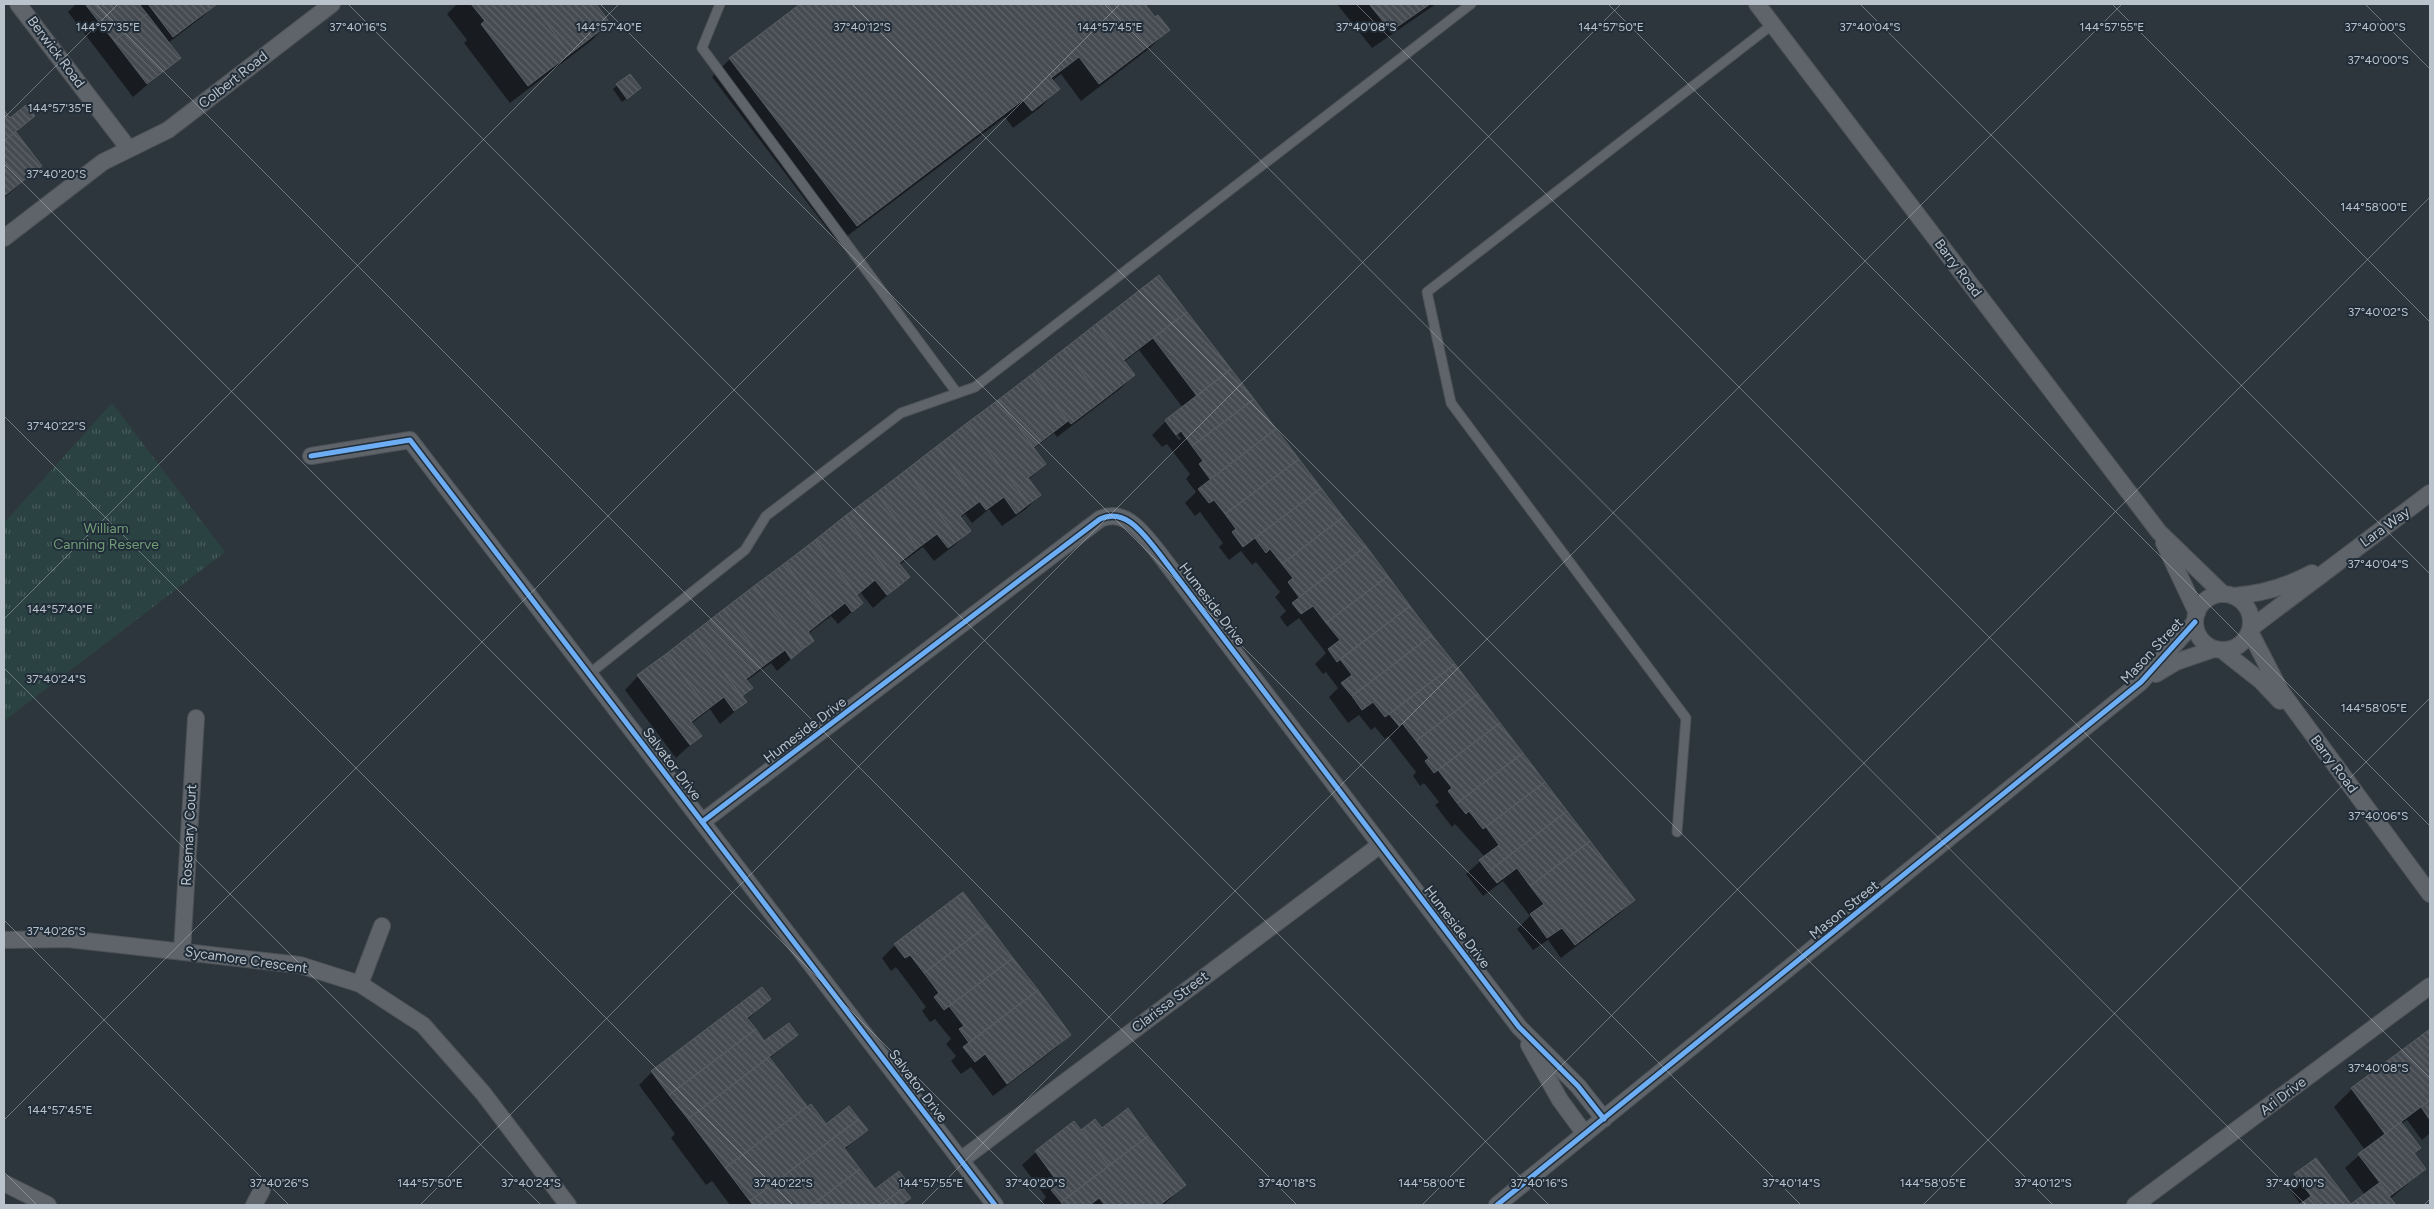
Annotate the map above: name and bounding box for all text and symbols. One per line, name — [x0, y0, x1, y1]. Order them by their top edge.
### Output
street label: Berwick Road — [24, 13, 88, 91]
text: 144°57'35"E — [76, 20, 140, 34]
text: 37°40'16"S — [329, 20, 387, 34]
text: 144°57'40"E — [576, 20, 642, 34]
text: 37°40'12"S — [833, 20, 891, 34]
text: 144°57'45"E — [1077, 20, 1143, 34]
text: 37°40'08"S — [1335, 20, 1397, 34]
text: 144°57'50"E — [1578, 20, 1644, 34]
text: 37°40'04"S — [1839, 20, 1901, 34]
text: 144°57'55"E — [2080, 20, 2144, 34]
text: 37°40'00"S — [2344, 20, 2406, 34]
street label: Colbert Road — [195, 48, 271, 112]
text: 37°40'00"S — [2347, 53, 2409, 67]
text: 144°57'35"E — [28, 101, 92, 115]
text: 37°40'20"S — [26, 167, 86, 181]
text: 144°58'00"E — [2340, 200, 2408, 214]
street label: Barry Road — [1931, 236, 1985, 300]
text: 37°40'02"S — [2348, 305, 2408, 319]
text: 37°40'22"S — [26, 419, 86, 433]
street label: Lara Way — [2357, 503, 2414, 551]
park label: William Canning Reserve — [53, 520, 159, 553]
text: 37°40'04"S — [2347, 557, 2409, 571]
street label: Humeside Drive — [1175, 559, 1249, 649]
text: 144°57'40"E — [27, 602, 93, 616]
street label: Mason Street — [2117, 614, 2187, 688]
text: 37°40'24"S — [26, 672, 86, 686]
street label: Humeside Drive — [760, 693, 850, 767]
text: 144°58'05"E — [2341, 701, 2407, 715]
street label: Salvator Drive — [639, 724, 705, 804]
street label: Barry Road — [2307, 732, 2361, 796]
street label: Rosemary Court — [178, 784, 200, 886]
text: 37°40'06"S — [2348, 809, 2408, 823]
street label: Mason Street — [1806, 877, 1882, 943]
street label: Humeside Drive — [1420, 882, 1494, 972]
text: 37°40'26"S — [26, 924, 86, 938]
street label: Sycamore Crescent — [184, 943, 308, 977]
street label: Clarissa Street — [1128, 968, 1212, 1036]
street label: Salvator Drive — [885, 1046, 951, 1126]
text: 37°40'08"S — [2347, 1061, 2409, 1075]
street label: Ari Drive — [2257, 1073, 2310, 1119]
text: 144°57'45"E — [27, 1103, 93, 1117]
text: 37°40'26"S — [249, 1176, 309, 1190]
text: 144°57'50"E — [397, 1176, 463, 1190]
text: 37°40'24"S — [501, 1176, 561, 1190]
text: 37°40'22"S — [753, 1176, 813, 1190]
text: 144°57'55"E — [899, 1176, 963, 1190]
text: 37°40'20"S — [1005, 1176, 1065, 1190]
text: 37°40'18"S — [1258, 1176, 1316, 1190]
text: 144°58'00"E — [1398, 1176, 1466, 1190]
text: 37°40'16"S — [1510, 1176, 1568, 1190]
text: 37°40'14"S — [1762, 1176, 1820, 1190]
text: 144°58'05"E — [1900, 1176, 1966, 1190]
text: 37°40'12"S — [2014, 1176, 2072, 1190]
text: 37°40'10"S — [2266, 1176, 2324, 1190]

